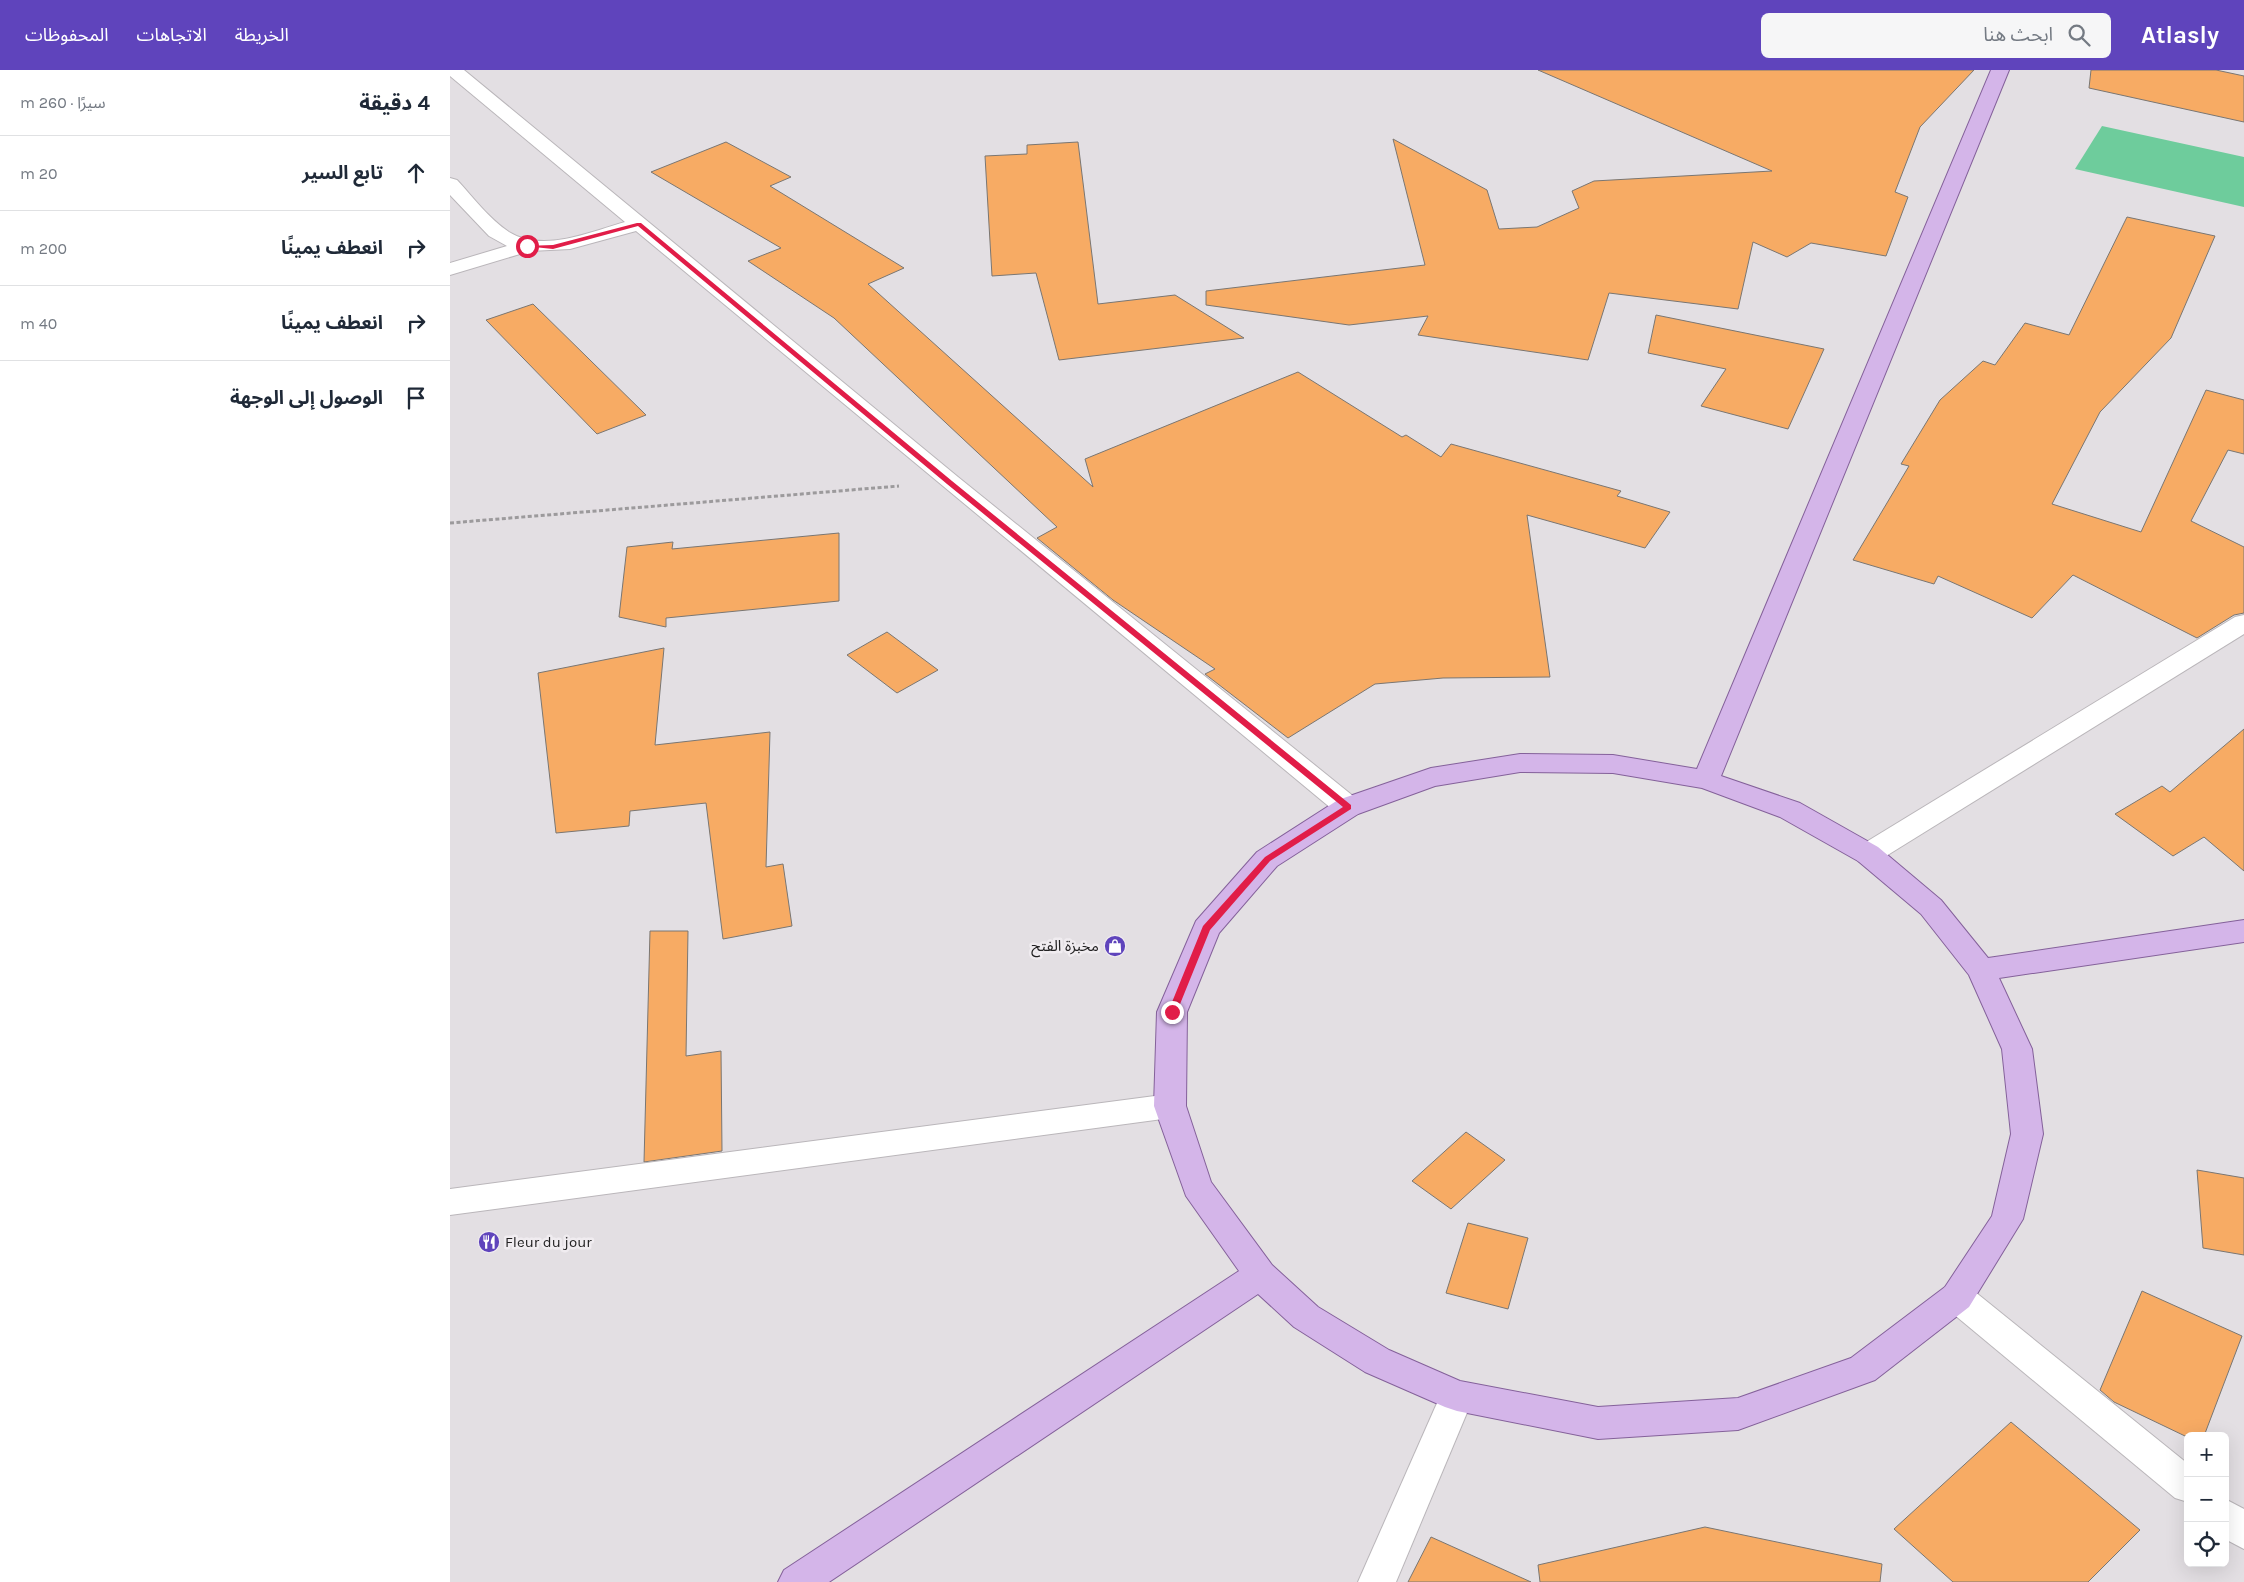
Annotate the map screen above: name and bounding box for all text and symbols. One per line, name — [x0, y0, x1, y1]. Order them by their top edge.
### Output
search box — [1761, 13, 2111, 58]
icon: search — [2065, 21, 2093, 49]
text: Atlasly — [2141, 21, 2219, 49]
text: المحفوظات — [25, 24, 109, 46]
text: الاتجاهات — [137, 24, 207, 46]
text: الخريطة — [235, 24, 289, 46]
text: ابحث هنا — [1983, 24, 2053, 46]
text: 4 دقيقة — [359, 91, 430, 115]
text: سيرًا · 260 m — [20, 93, 105, 112]
icon: ahead — [402, 159, 430, 187]
text: تابع السير — [302, 162, 383, 184]
text: 20 m — [20, 164, 58, 183]
icon: right — [402, 234, 430, 262]
route start — [516, 235, 539, 258]
text: انعطف يمينًا — [281, 237, 383, 259]
text: 200 m — [20, 239, 67, 258]
icon: right — [402, 309, 430, 337]
text: انعطف يمينًا — [281, 312, 383, 334]
text: 40 m — [20, 314, 57, 333]
icon: arrive — [402, 384, 430, 412]
text: الوصول إلى الوجهة — [230, 387, 383, 409]
shop icon: مخبزة الفتح — [1103, 934, 1127, 958]
place label: مخبزة الفتح — [1031, 937, 1099, 958]
route end — [1161, 1001, 1184, 1024]
restaurant icon: Fleur du jour — [477, 1230, 501, 1254]
place label: Fleur du jour — [505, 1233, 592, 1251]
map controls — [2184, 1432, 2229, 1567]
button: + — [2184, 1432, 2229, 1477]
button: − — [2184, 1477, 2229, 1522]
button: locate — [2184, 1522, 2229, 1567]

